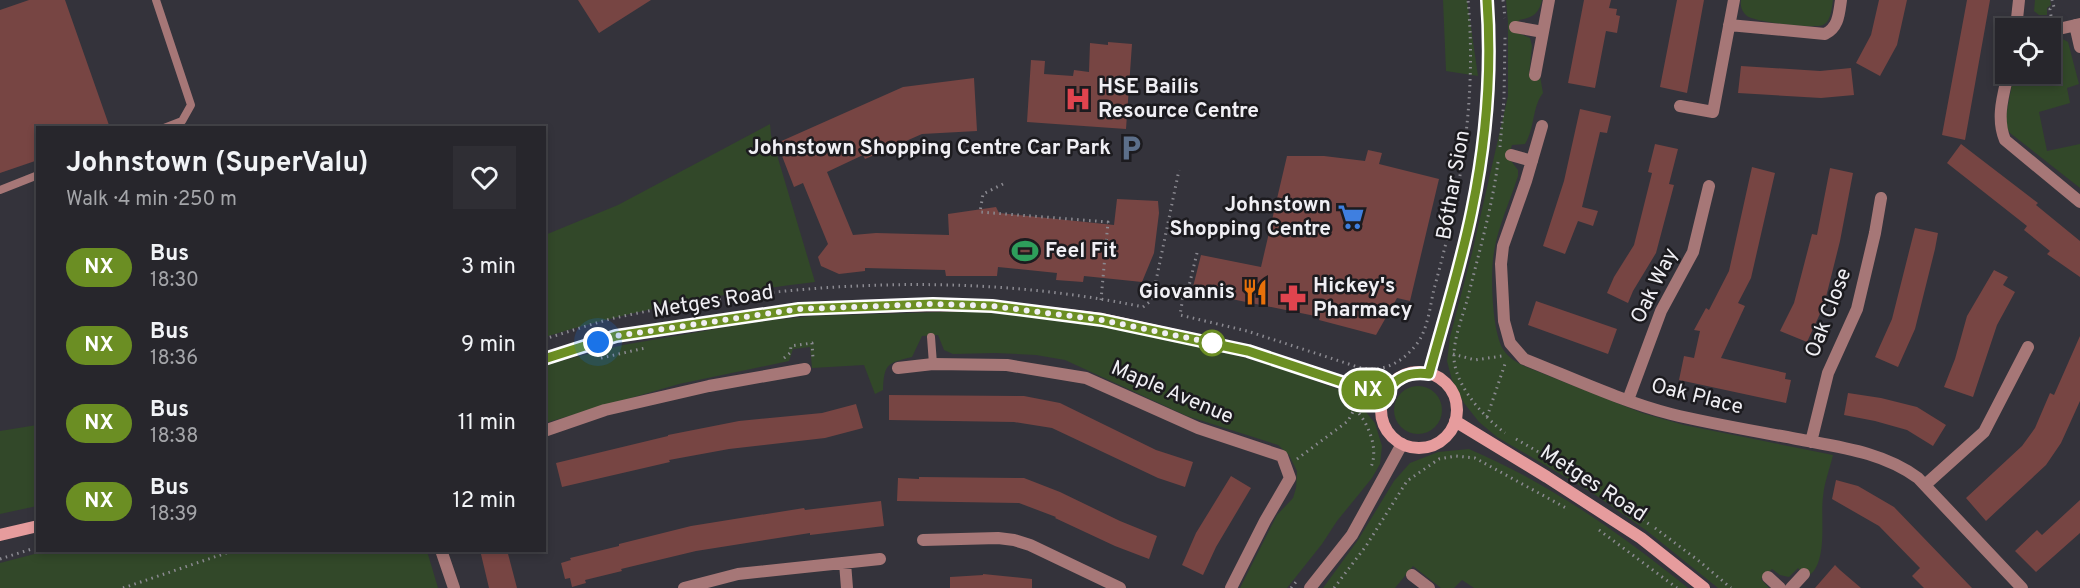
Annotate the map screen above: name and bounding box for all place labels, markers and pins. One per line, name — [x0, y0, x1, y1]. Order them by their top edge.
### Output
place label: HSE Bailis Resource Centre — [1098, 74, 1259, 125]
hospital icon: HSE Bailis Resource Centre — [1063, 84, 1093, 114]
parking icon: Johnstown Shopping Centre Car Park — [1116, 133, 1146, 163]
place label: Johnstown Shopping Centre Car Park — [748, 135, 1111, 162]
place label: Johnstown Shopping Centre — [1169, 192, 1331, 243]
supermarket icon: Johnstown Shopping Centre — [1336, 202, 1366, 232]
sports icon: Feel Fit — [1010, 236, 1040, 266]
place label: Feel Fit — [1045, 238, 1117, 265]
place label: Hickey's Pharmacy — [1313, 273, 1413, 324]
restaurant icon: Giovannis — [1240, 277, 1270, 307]
place label: Giovannis — [1139, 279, 1235, 306]
pharmacy icon: Hickey's Pharmacy — [1278, 283, 1308, 313]
unlabelled marker — [1199, 330, 1225, 356]

